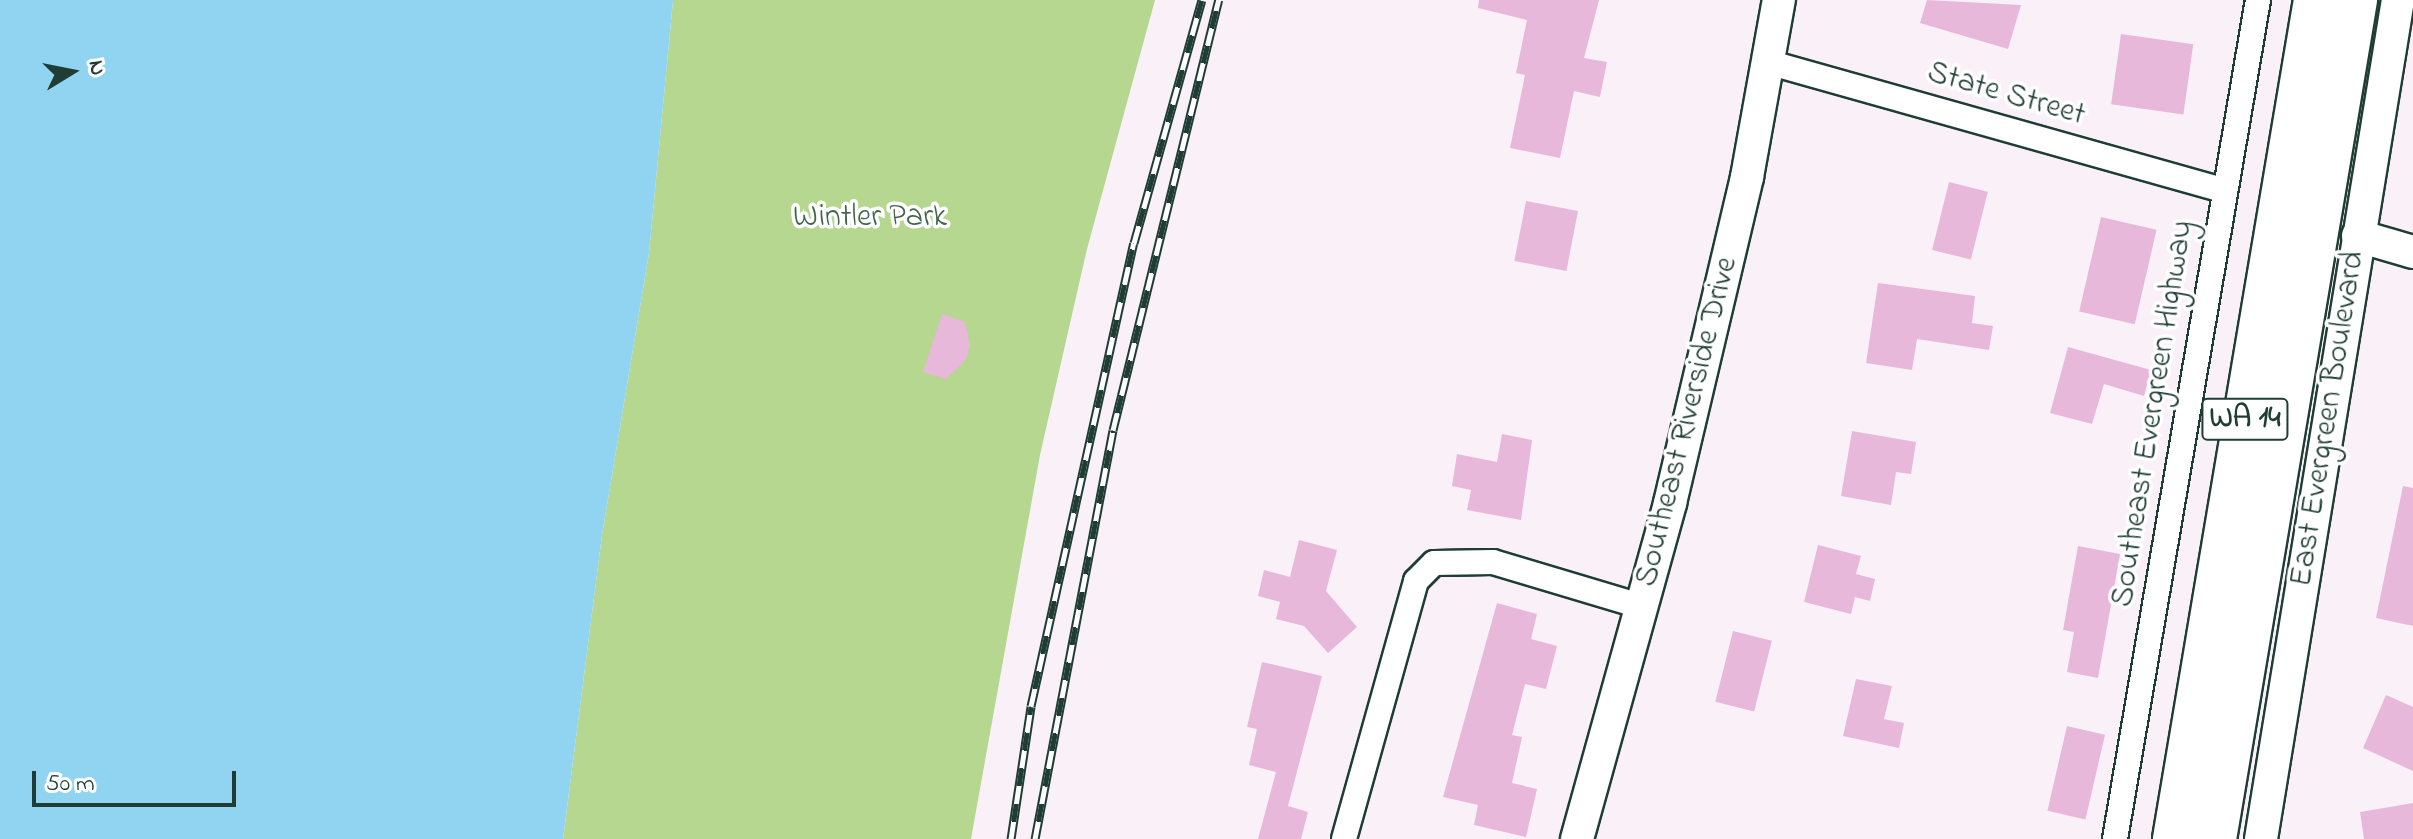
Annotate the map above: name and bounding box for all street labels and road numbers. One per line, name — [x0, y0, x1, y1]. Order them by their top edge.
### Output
street label: State Street — [1923, 54, 2089, 136]
street label: Southeast Evergreen Highway — [2104, 218, 2204, 610]
street label: East Evergreen Boulevard — [2284, 249, 2374, 589]
street label: Southeast Riverside Drive — [1628, 253, 1748, 591]
road number: WA 14 — [2201, 393, 2289, 445]

